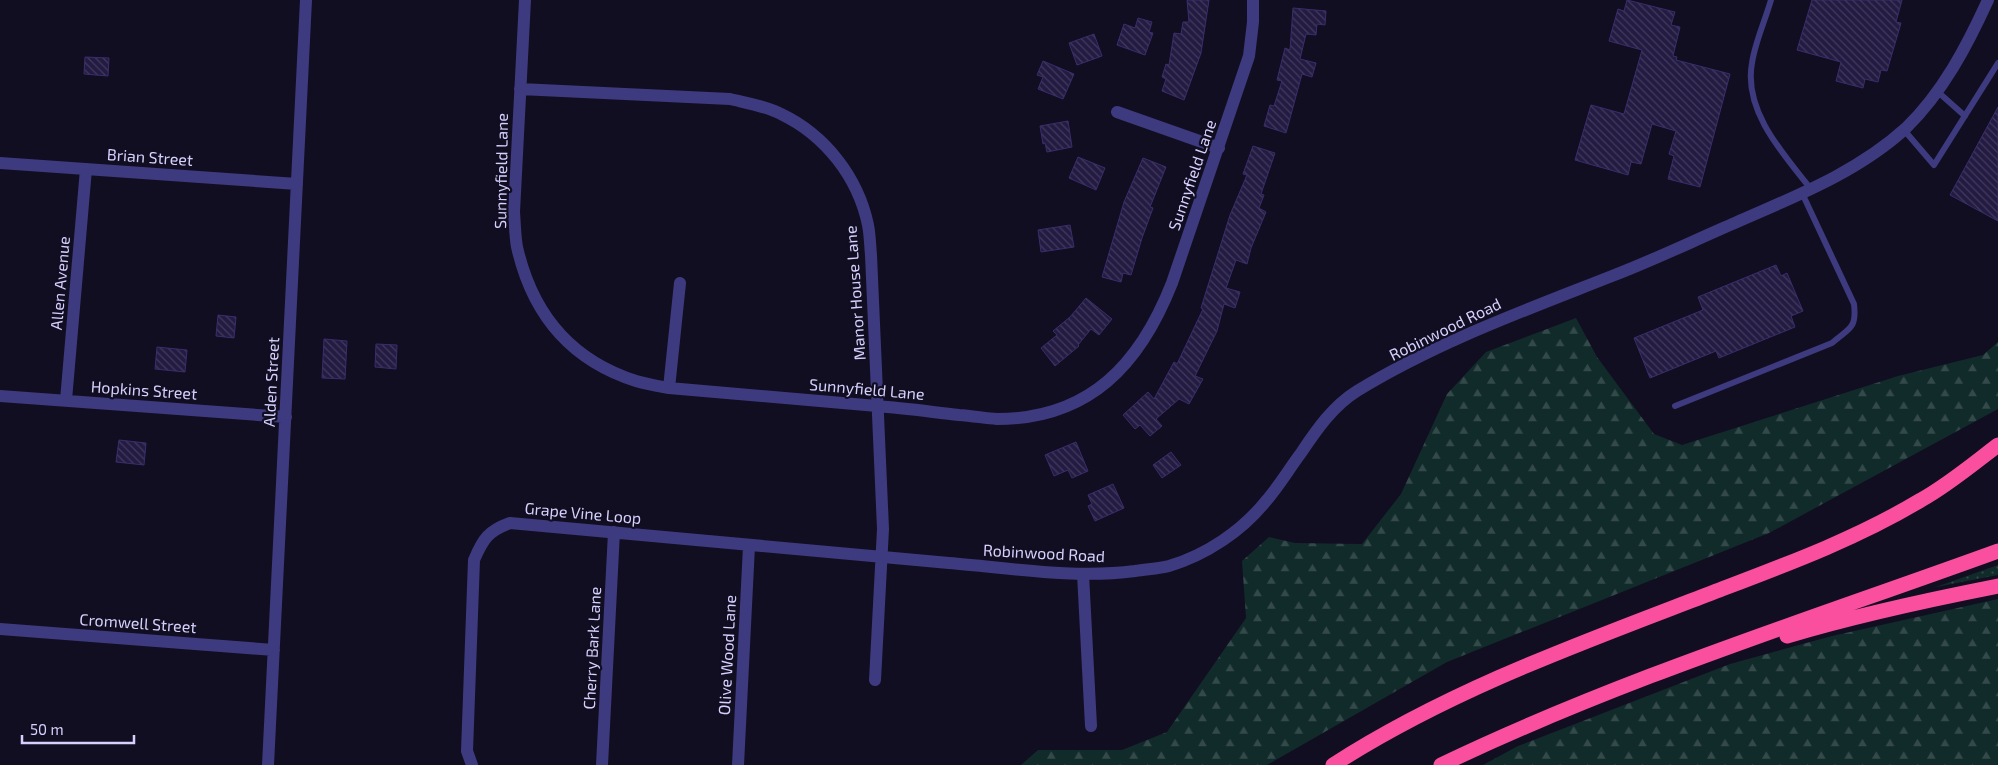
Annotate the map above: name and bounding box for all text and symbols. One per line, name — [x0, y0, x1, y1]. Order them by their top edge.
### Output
street label: Sunnyfield Lane — [490, 113, 511, 229]
street label: Sunnyfield Lane — [1164, 117, 1219, 233]
street label: Brian Street — [106, 144, 194, 169]
street label: Manor House Lane — [840, 225, 869, 361]
street label: Allen Avenue — [46, 235, 73, 331]
street label: Robinwood Road — [1386, 293, 1504, 364]
street label: Alden Street — [259, 337, 282, 427]
street label: Sunnyfield Lane — [809, 374, 926, 403]
street label: Hopkins Street — [90, 376, 198, 403]
street label: Grape Vine Loop — [524, 498, 642, 527]
street label: Robinwood Road — [983, 540, 1106, 565]
street label: Cherry Bark Lane — [579, 586, 604, 710]
street label: Olive Wood Lane — [714, 594, 739, 716]
street label: Cromwell Street — [79, 609, 197, 636]
scale bar — [22, 712, 135, 744]
text: 50 m — [30, 720, 64, 738]

